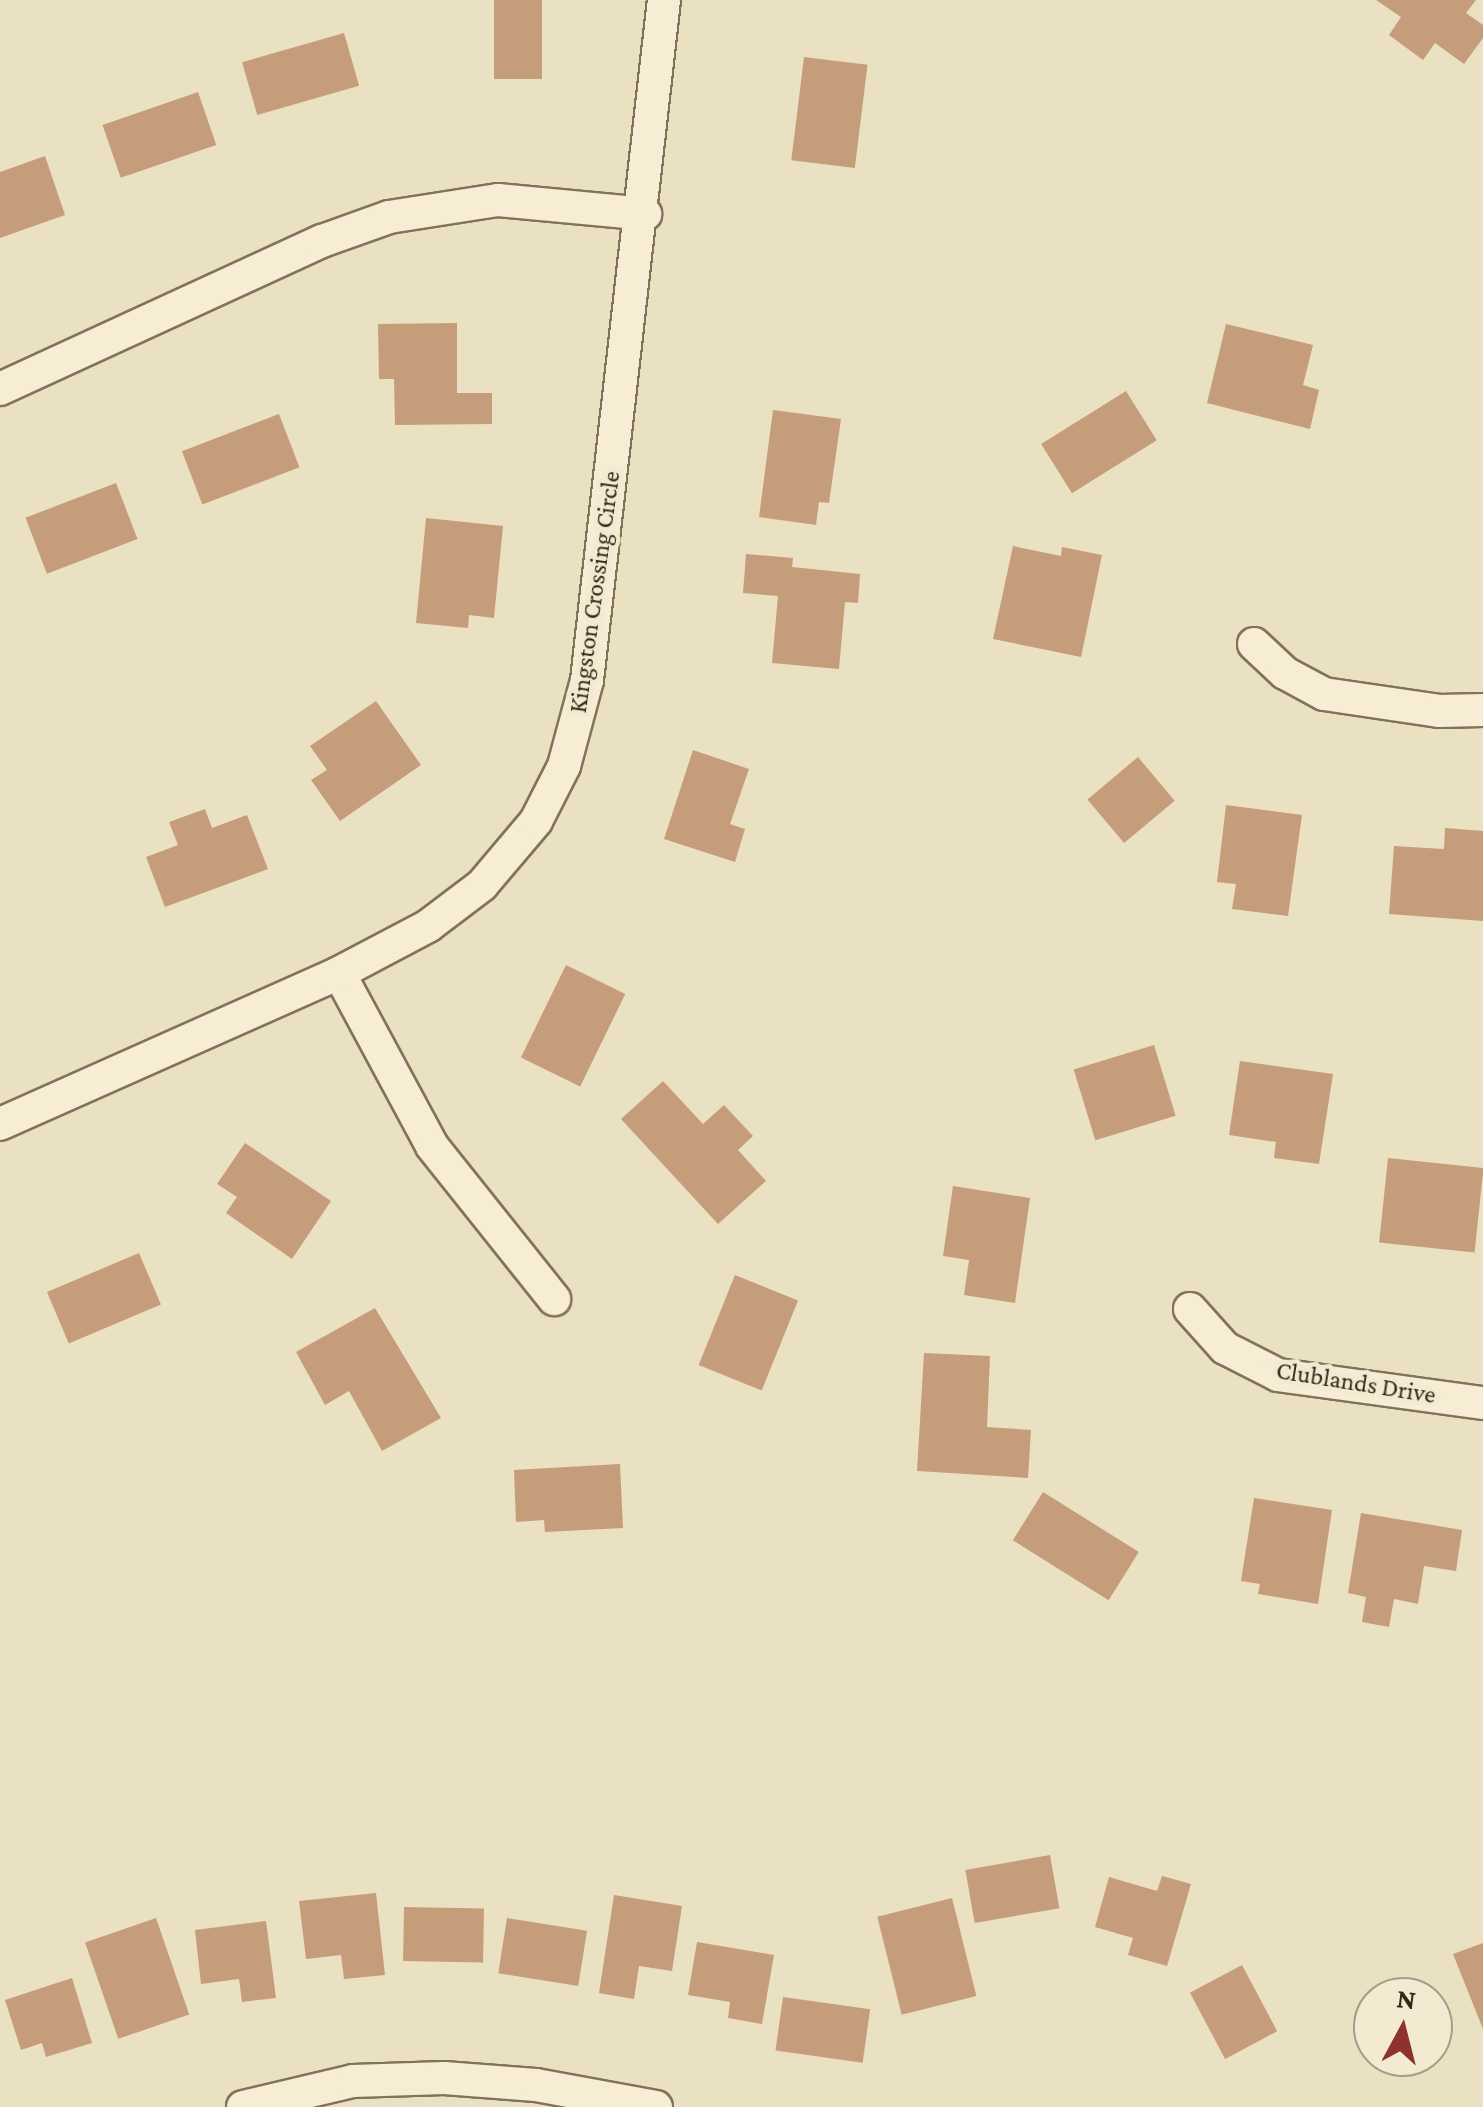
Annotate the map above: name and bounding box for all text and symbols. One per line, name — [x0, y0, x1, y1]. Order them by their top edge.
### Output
street label: Kingston Crossing Circle — [563, 469, 627, 715]
street label: Clublands Drive — [1274, 1356, 1438, 1410]
north arrow — [1353, 1977, 1453, 2077]
text: N — [1395, 1982, 1418, 2015]

